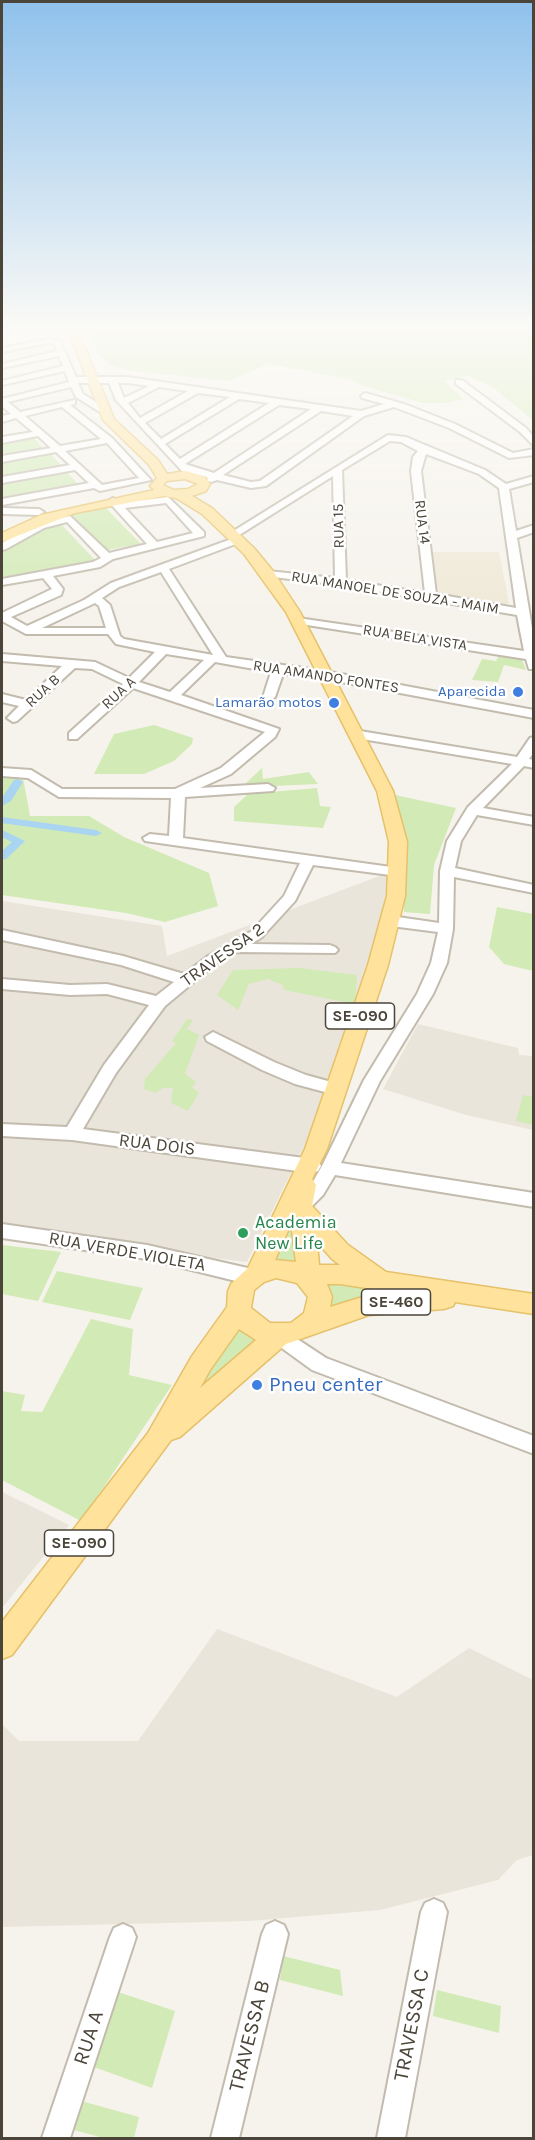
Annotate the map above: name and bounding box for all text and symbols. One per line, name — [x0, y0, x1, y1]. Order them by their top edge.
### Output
street label: RUA 14 — [410, 499, 434, 545]
street label: RUA 15 — [330, 504, 348, 548]
street label: RUA MANOEL DE SOUZA - MAIM — [290, 568, 500, 618]
street label: RUA BELA VISTA — [362, 621, 468, 655]
street label: RUA AMANDO FONTES — [252, 657, 400, 697]
street label: RUA B — [22, 671, 64, 711]
street label: RUA A — [98, 673, 140, 713]
place label: Aparecida — [438, 683, 506, 701]
marker: Aparecida — [511, 685, 525, 699]
place label: Lamarão motos — [215, 694, 322, 712]
marker: Lamarão motos — [327, 696, 341, 710]
street label: TRAVESSA 2 — [177, 918, 269, 992]
road number: SE-090 — [326, 1003, 394, 1029]
street label: RUA DOIS — [118, 1130, 196, 1160]
place label: Academia New Life — [255, 1212, 337, 1254]
marker: Academia New Life — [236, 1226, 250, 1240]
street label: RUA VERDE VIOLETA — [47, 1228, 207, 1276]
road number: SE-460 — [362, 1289, 430, 1315]
place label: Pneu center — [269, 1372, 382, 1398]
marker: Pneu center — [250, 1378, 264, 1392]
road number: SE-090 — [44, 1530, 113, 1556]
street label: TRAVESSA C — [389, 1967, 435, 2083]
street label: TRAVESSA B — [224, 1978, 276, 2094]
street label: RUA A — [68, 2008, 110, 2068]

